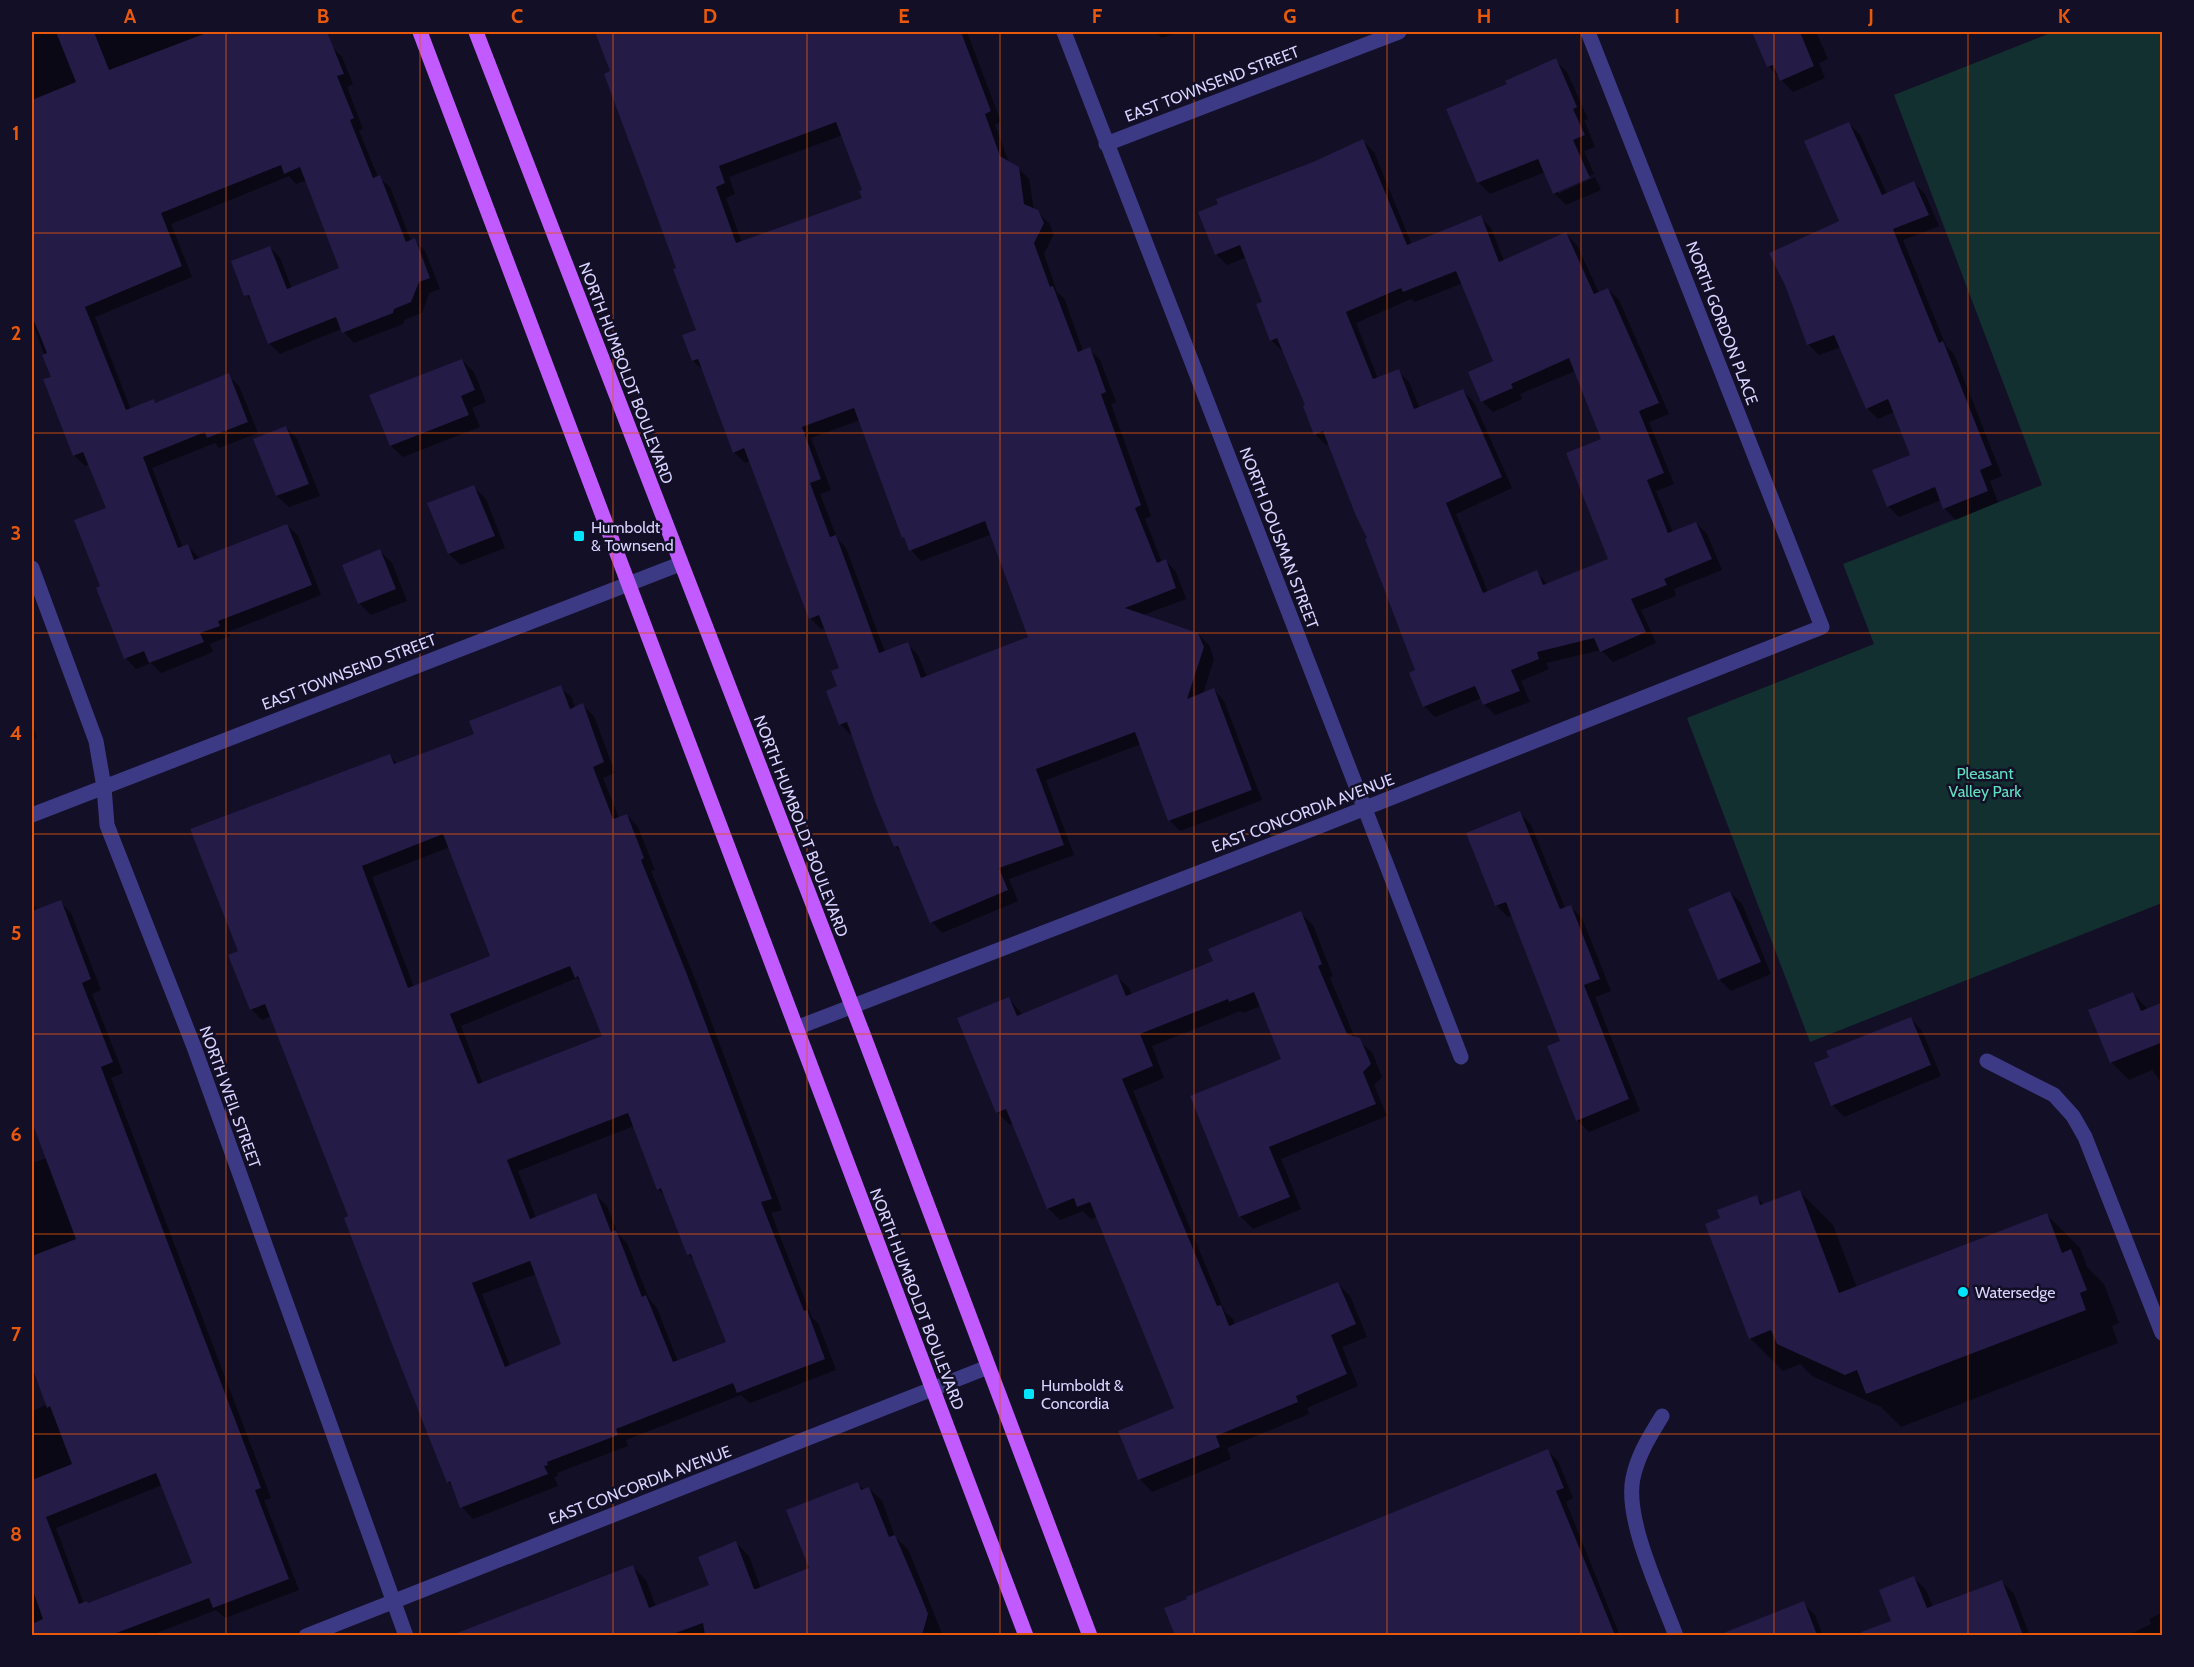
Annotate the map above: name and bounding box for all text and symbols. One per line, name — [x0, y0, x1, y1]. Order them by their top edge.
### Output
text: A — [124, 4, 137, 28]
text: B — [317, 4, 329, 28]
text: C — [511, 4, 523, 28]
text: D — [703, 4, 717, 28]
text: E — [898, 4, 910, 28]
text: F — [1092, 4, 1103, 28]
text: G — [1283, 4, 1297, 28]
text: H — [1477, 4, 1491, 28]
text: I — [1674, 4, 1680, 28]
text: J — [1867, 4, 1874, 28]
text: K — [2058, 4, 2071, 28]
street label: EAST TOWNSEND STREET — [1122, 42, 1302, 126]
text: 1 — [12, 121, 20, 145]
street label: NORTH GORDON PLACE — [1682, 239, 1762, 408]
street label: NORTH HUMBOLDT BOULEVARD — [575, 260, 677, 486]
text: 2 — [11, 321, 21, 345]
street label: NORTH DOUSMAN STREET — [1236, 445, 1323, 632]
place label: Humboldt & Townsend — [591, 518, 674, 555]
text: 3 — [11, 521, 21, 545]
marker: Humboldt & Townsend — [572, 529, 586, 543]
street label: EAST TOWNSEND STREET — [259, 630, 439, 714]
street label: NORTH HUMBOLDT BOULEVARD — [750, 713, 852, 939]
text: 4 — [10, 721, 22, 745]
park label: Pleasant Valley Park — [1949, 764, 2022, 801]
street label: EAST CONCORDIA AVENUE — [1209, 769, 1397, 857]
text: 5 — [11, 921, 21, 945]
street label: NORTH WEIL STREET — [195, 1023, 265, 1171]
text: 6 — [10, 1122, 22, 1146]
street label: NORTH HUMBOLDT BOULEVARD — [866, 1186, 968, 1412]
place label: Watersedge — [1975, 1283, 2055, 1302]
marker: Watersedge — [1956, 1285, 1970, 1299]
text: 7 — [11, 1322, 22, 1346]
place label: Humboldt & Concordia — [1041, 1376, 1124, 1413]
marker: Humboldt & Concordia — [1022, 1387, 1036, 1401]
street label: EAST CONCORDIA AVENUE — [546, 1441, 734, 1529]
text: 8 — [10, 1522, 22, 1546]

